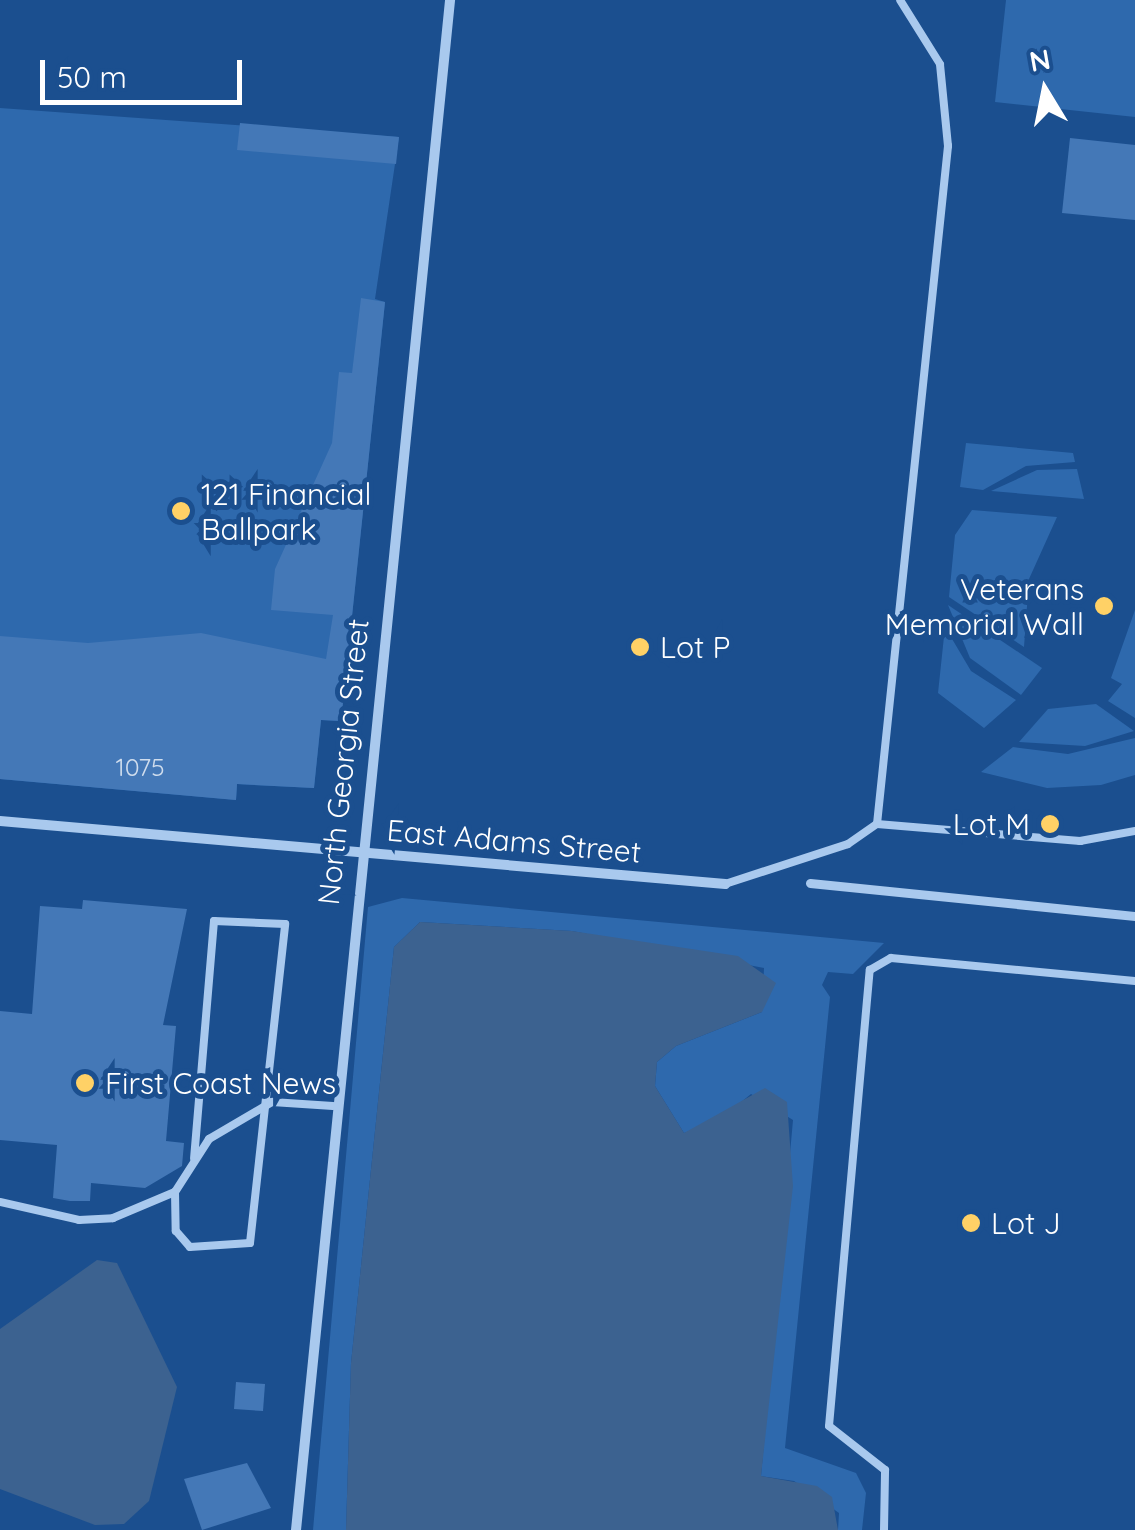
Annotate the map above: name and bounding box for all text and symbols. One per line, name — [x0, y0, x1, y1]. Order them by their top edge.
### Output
scale bar — [45, 40, 248, 102]
north arrow — [995, 40, 1095, 140]
text: N — [1027, 41, 1053, 79]
text: 50 m — [57, 58, 127, 96]
place label: 121 Financial Ballpark — [201, 476, 371, 546]
marker: 121 Financial Ballpark — [170, 500, 192, 522]
place label: Veterans Memorial Wall — [885, 571, 1084, 642]
marker: Veterans Memorial Wall — [1093, 595, 1115, 617]
street label: North Georgia Street — [310, 617, 376, 907]
place label: Lot P — [660, 629, 730, 665]
marker: Lot P — [629, 636, 651, 658]
house number: 1075 — [115, 752, 165, 782]
place label: Lot M — [953, 806, 1030, 842]
street label: East Adams Street — [385, 812, 643, 870]
marker: Lot M — [1039, 813, 1061, 835]
place label: First Coast News — [105, 1065, 336, 1101]
marker: First Coast News — [74, 1072, 96, 1094]
place label: Lot J — [991, 1205, 1061, 1241]
marker: Lot J — [960, 1212, 982, 1234]

